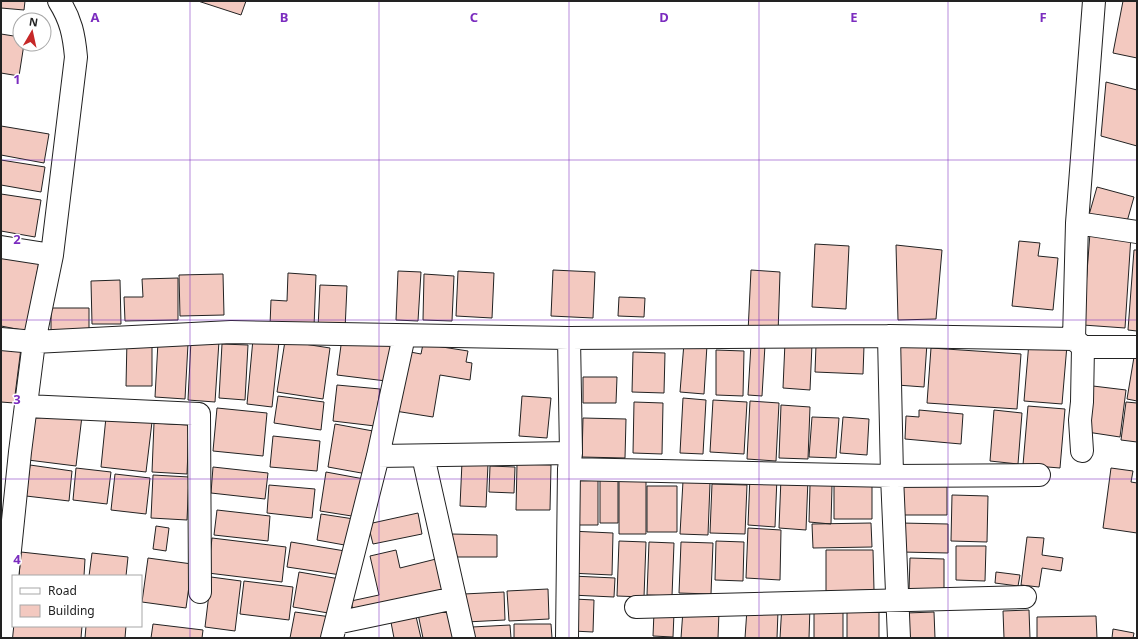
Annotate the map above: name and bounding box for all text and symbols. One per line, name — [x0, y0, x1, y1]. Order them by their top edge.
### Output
text: A — [91, 8, 100, 26]
text: B — [280, 8, 288, 26]
text: C — [470, 8, 478, 26]
text: D — [659, 8, 669, 26]
text: E — [850, 8, 858, 26]
text: F — [1039, 8, 1047, 26]
north arrow — [12, 12, 52, 52]
text: N — [28, 14, 39, 30]
text: 1 — [13, 70, 21, 88]
text: 2 — [13, 230, 21, 248]
text: 3 — [13, 390, 21, 408]
text: 4 — [13, 550, 21, 568]
legend — [12, 575, 142, 627]
text: Road — [48, 582, 77, 599]
text: Building — [48, 602, 95, 619]

